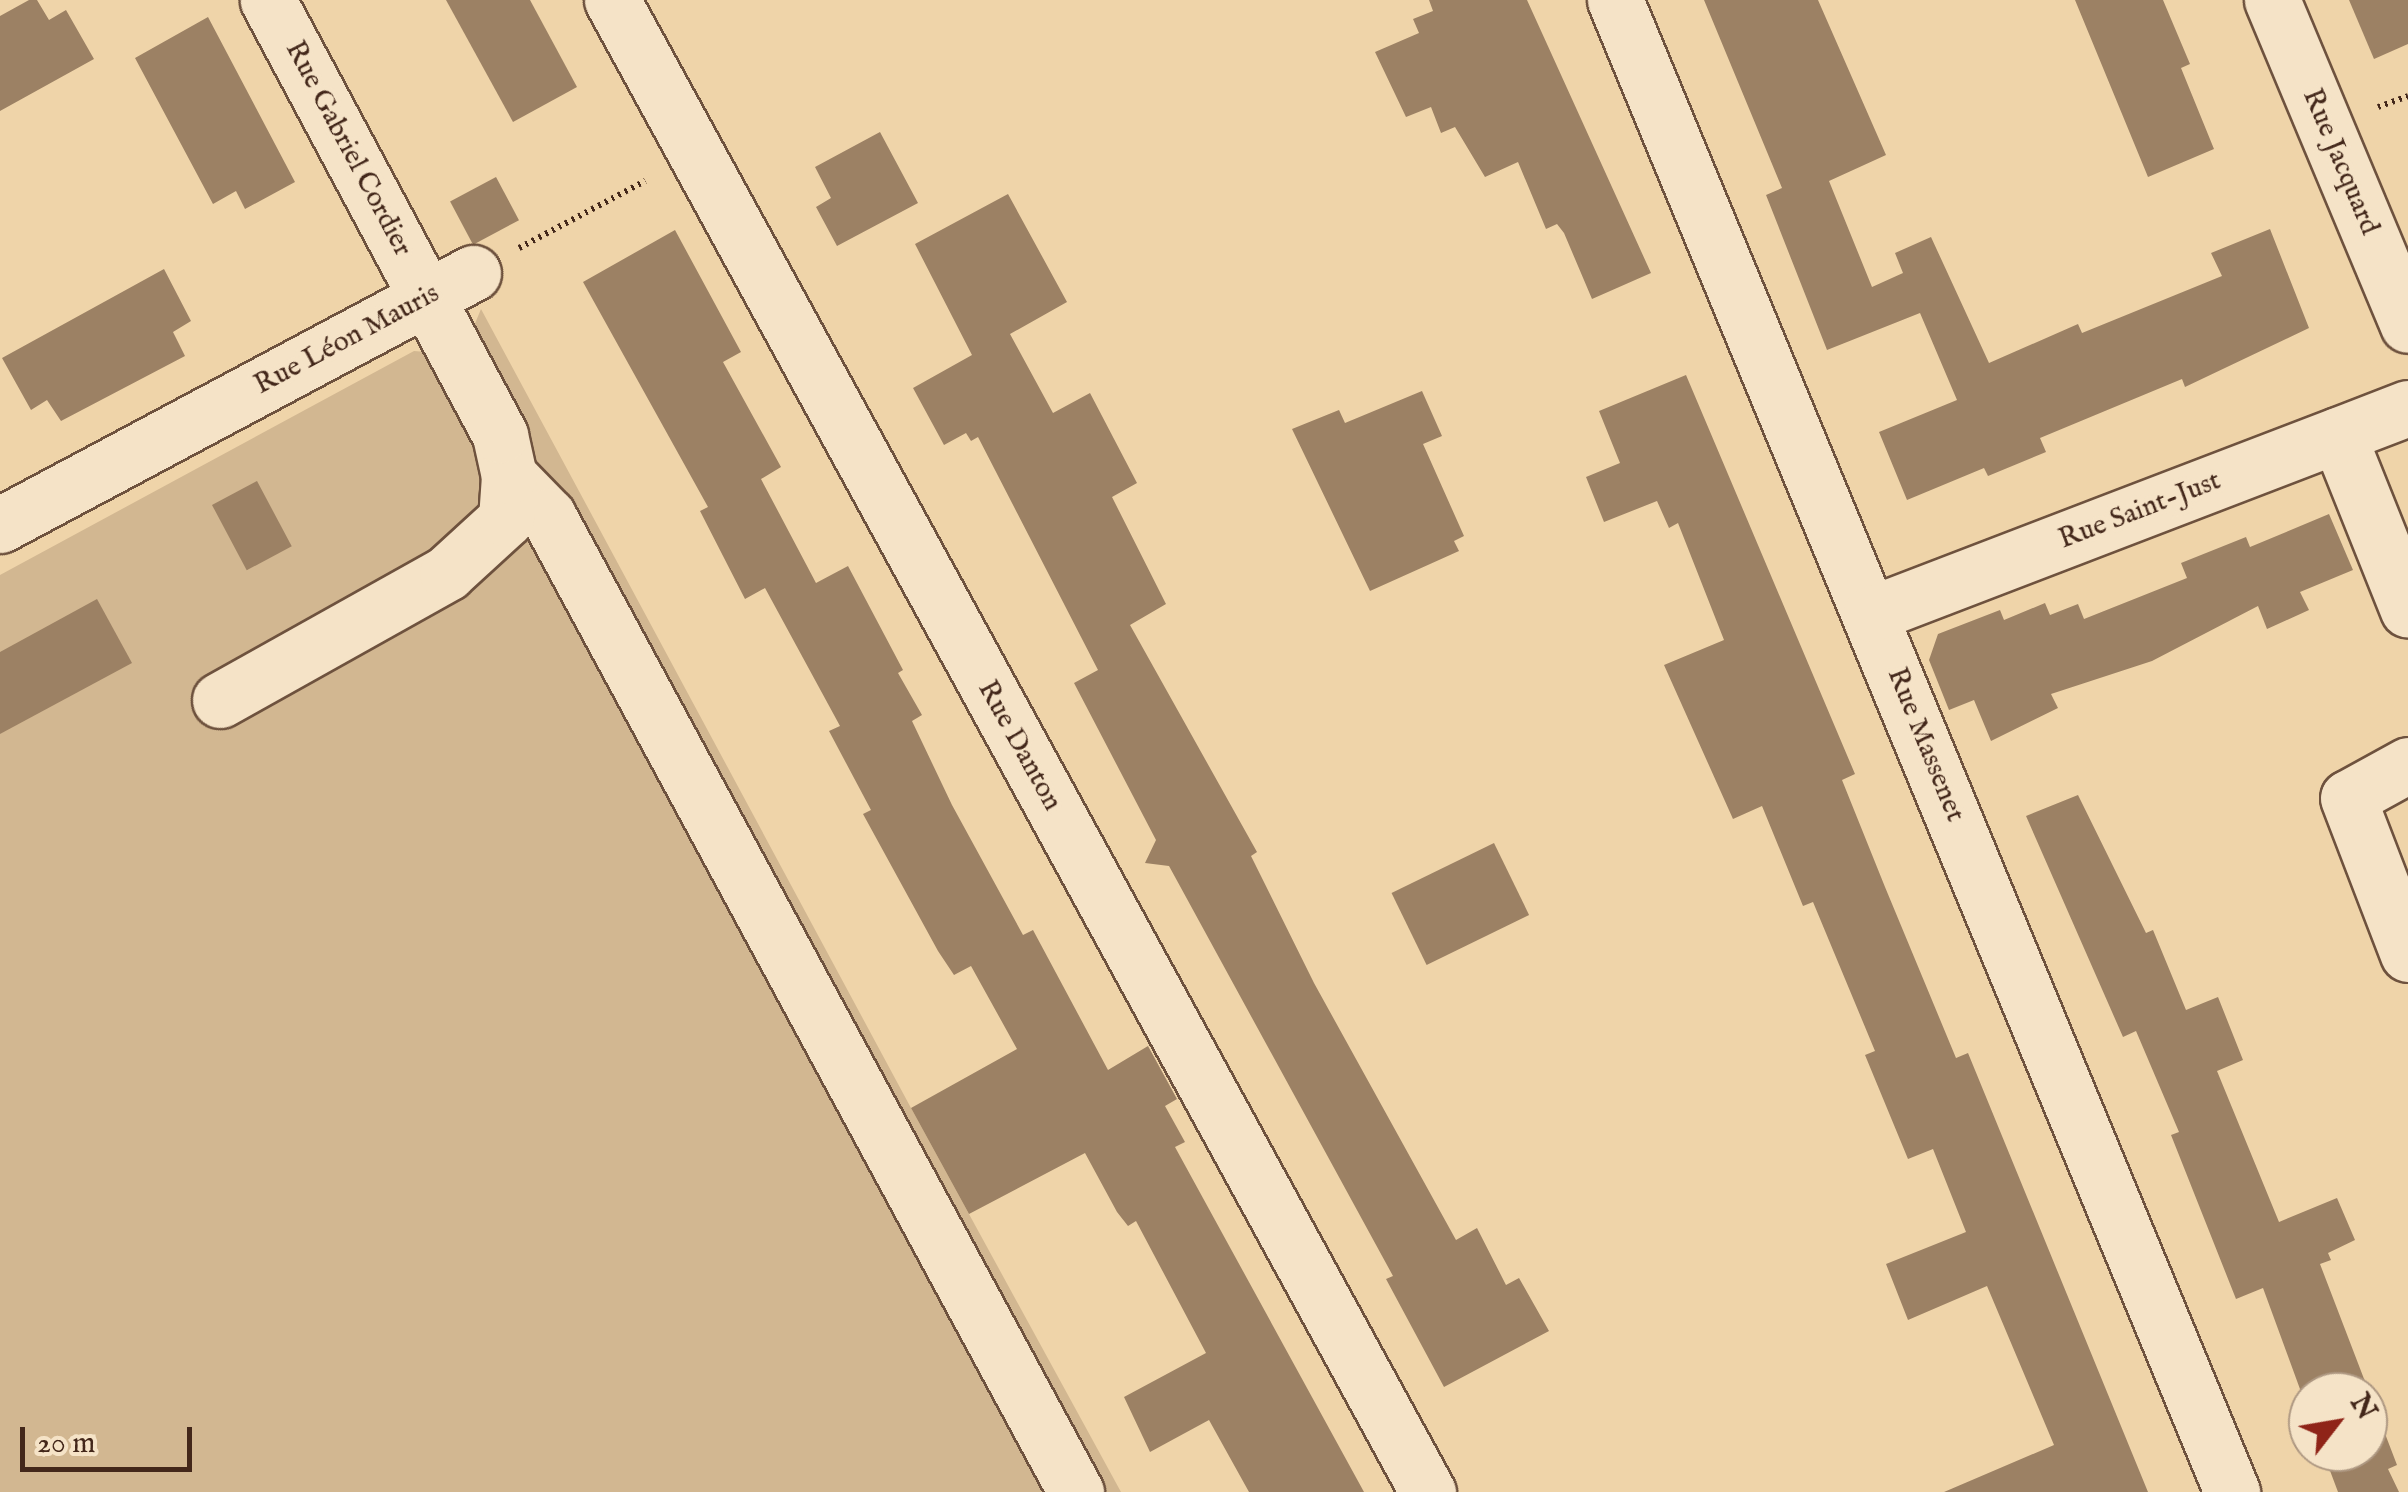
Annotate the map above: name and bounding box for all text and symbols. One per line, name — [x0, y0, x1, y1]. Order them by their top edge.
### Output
street label: Rue Gabriel Cordier — [277, 36, 419, 262]
street label: Rue Jacquard — [2294, 84, 2386, 240]
street label: Rue Léon Mauris — [249, 277, 445, 403]
street label: Rue Saint-Just — [2054, 465, 2226, 557]
street label: Rue Massenet — [1879, 663, 1971, 827]
street label: Rue Danton — [970, 675, 1068, 817]
north arrow — [2288, 1372, 2388, 1472]
text: N — [2341, 1388, 2384, 1427]
scale bar — [25, 1407, 198, 1469]
text: 20 m — [37, 1425, 96, 1463]

